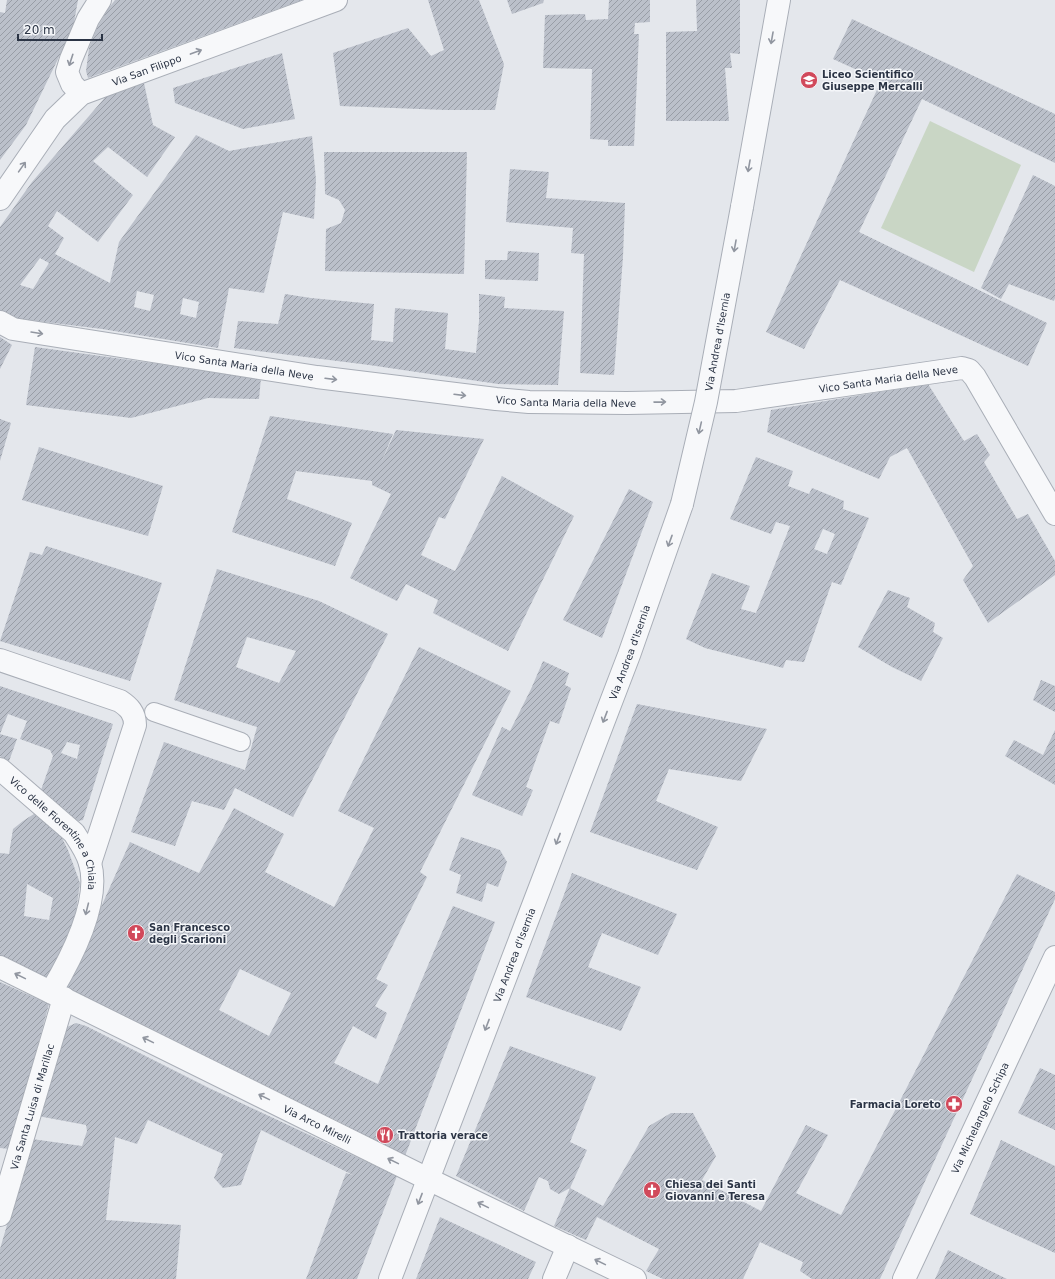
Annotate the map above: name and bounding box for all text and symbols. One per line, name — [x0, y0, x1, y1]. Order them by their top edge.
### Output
scale bar — [18, 16, 102, 42]
text: 20 m — [24, 23, 55, 37]
one-way arrow — [768, 32, 776, 45]
one-way arrow — [190, 47, 202, 55]
street label: Via San Filippo — [110, 52, 183, 88]
one-way arrow — [67, 53, 74, 66]
place label: Liceo Scientifico Giuseppe Mercalli — [822, 69, 923, 92]
school or university icon: Liceo Scientifico Giuseppe Mercalli — [799, 70, 819, 90]
one-way arrow — [745, 160, 753, 173]
one-way arrow — [18, 162, 26, 173]
one-way arrow — [731, 239, 739, 252]
street label: Via Andrea d'Isernia — [703, 291, 732, 392]
one-way arrow — [30, 329, 43, 337]
street label: Vico Santa Maria della Neve — [174, 349, 315, 382]
street label: Vico Santa Maria della Neve — [818, 363, 959, 394]
one-way arrow — [324, 375, 337, 383]
one-way arrow — [453, 391, 466, 399]
street label: Vico Santa Maria della Neve — [495, 394, 636, 409]
one-way arrow — [653, 399, 666, 406]
one-way arrow — [696, 422, 704, 435]
one-way arrow — [666, 535, 673, 548]
street label: Via Andrea d'Isernia — [607, 603, 652, 701]
one-way arrow — [600, 711, 608, 723]
street label: Vico delle Fiorentine a Chiaia — [7, 774, 98, 891]
one-way arrow — [554, 832, 562, 844]
one-way arrow — [83, 902, 91, 915]
street label: Via Andrea d'Isernia — [491, 906, 537, 1004]
place label: San Francesco degli Scarioni — [149, 922, 230, 945]
church icon: San Francesco degli Scarioni — [126, 923, 146, 943]
one-way arrow — [14, 972, 26, 979]
one-way arrow — [482, 1019, 490, 1031]
one-way arrow — [142, 1036, 154, 1043]
street label: Via Santa Luisa di Marillac — [8, 1042, 56, 1171]
street label: Via Michelangelo Schipa — [949, 1060, 1010, 1175]
one-way arrow — [258, 1093, 270, 1101]
pharmacy icon: Farmacia Loreto — [944, 1094, 964, 1114]
place label: Farmacia Loreto — [850, 1099, 941, 1110]
street label: Via Arco Mirelli — [282, 1103, 353, 1146]
restaurant icon: Trattoria verace — [375, 1125, 395, 1145]
place label: Trattoria verace — [398, 1130, 488, 1141]
one-way arrow — [387, 1157, 399, 1164]
place label: Chiesa dei Santi Giovanni e Teresa — [665, 1179, 765, 1202]
church icon: Chiesa dei Santi Giovanni e Teresa — [642, 1180, 662, 1200]
one-way arrow — [416, 1193, 424, 1205]
one-way arrow — [477, 1201, 489, 1208]
one-way arrow — [594, 1258, 606, 1265]

